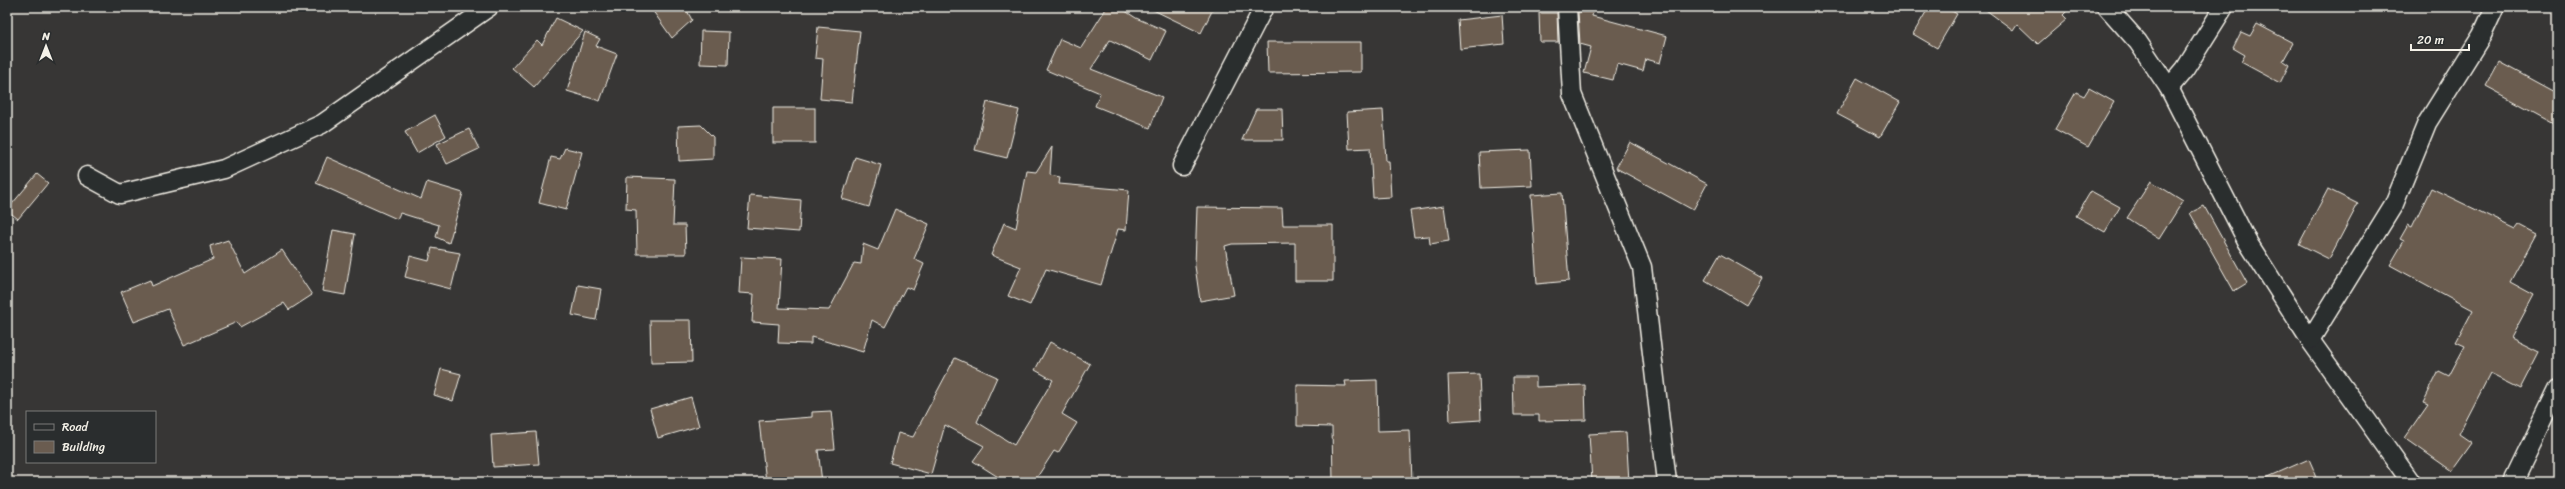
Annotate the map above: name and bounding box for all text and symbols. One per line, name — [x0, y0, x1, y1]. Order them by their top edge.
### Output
north arrow — [26, 26, 66, 66]
scale bar — [2411, 26, 2469, 52]
text: N — [41, 27, 50, 46]
text: 20 m — [2417, 29, 2444, 51]
legend — [26, 411, 156, 463]
text: Road — [62, 416, 89, 438]
text: Building — [62, 436, 105, 458]

